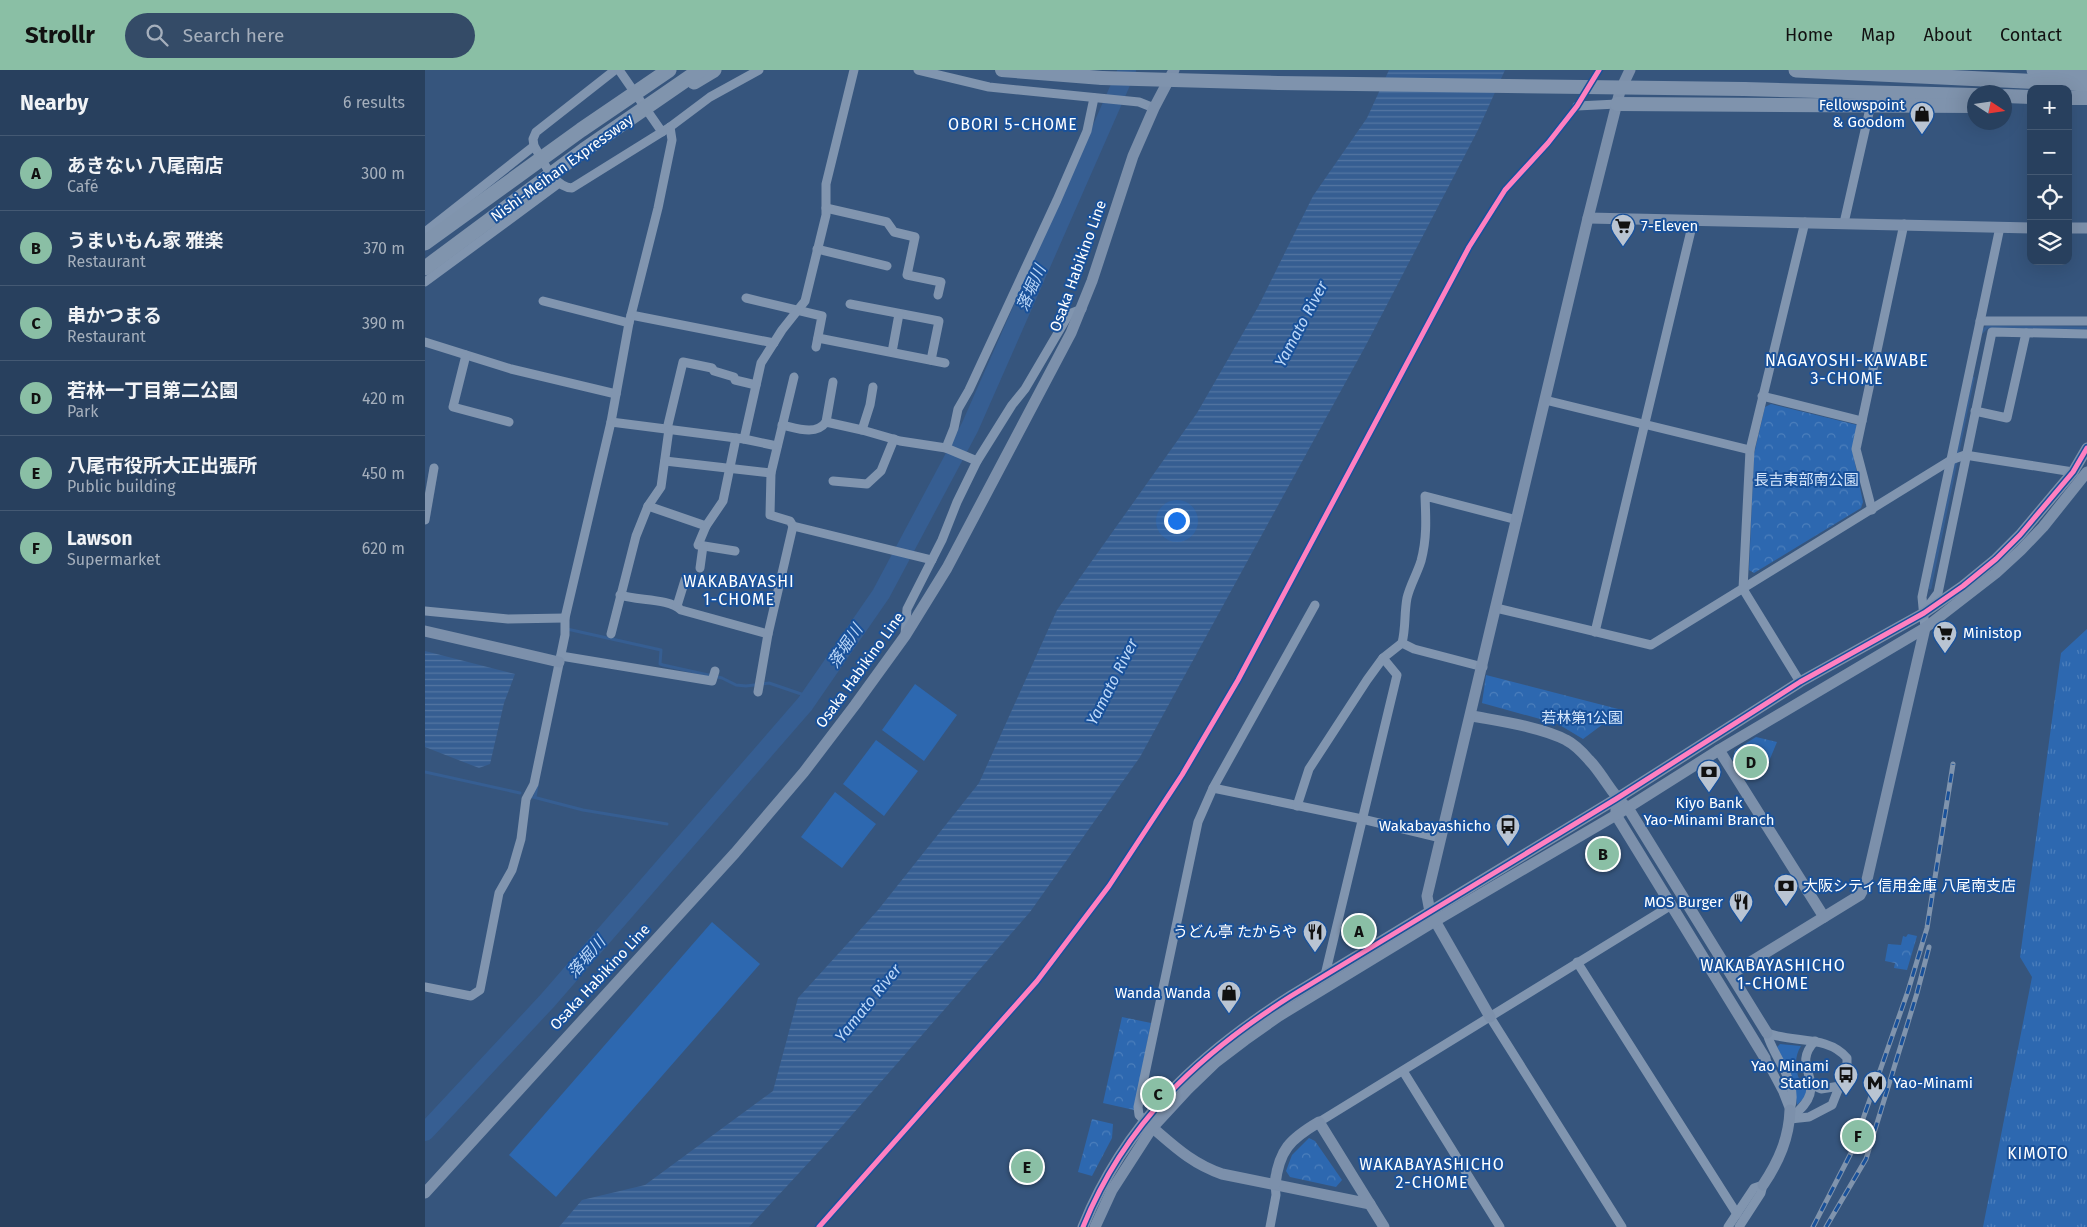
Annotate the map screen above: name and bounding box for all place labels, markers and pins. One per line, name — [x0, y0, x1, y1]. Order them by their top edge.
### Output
place label: Fellowspoint & Goodom — [1819, 96, 1906, 131]
shop icon: Fellowspoint & Goodom — [1909, 101, 1935, 135]
supermarket icon: 7-Eleven — [1610, 213, 1636, 247]
place label: 7-Eleven — [1641, 217, 1698, 235]
supermarket icon: Ministop — [1932, 620, 1958, 654]
place label: Ministop — [1963, 624, 2022, 642]
pin: D — [1735, 743, 1767, 781]
bank icon: Kiyo Bank Yao-Minami Branch — [1696, 759, 1722, 793]
place label: Kiyo Bank Yao-Minami Branch — [1643, 794, 1775, 829]
bus stop icon: Wakabayashicho — [1495, 813, 1521, 847]
place label: Wakabayashicho — [1379, 817, 1491, 835]
pin: B — [1587, 835, 1619, 873]
bank icon: 大阪シティ信用金庫 八尾南支店 — [1773, 873, 1799, 907]
place label: 大阪シティ信用金庫 八尾南支店 — [1803, 877, 2016, 895]
restaurant icon: MOS Burger — [1728, 889, 1754, 923]
place label: MOS Burger — [1644, 893, 1723, 911]
pin: A — [1343, 912, 1375, 950]
restaurant icon: うどん亭 たからや — [1302, 919, 1328, 953]
place label: うどん亭 たからや — [1173, 923, 1297, 941]
shop icon: Wanda Wanda — [1216, 980, 1242, 1014]
place label: Wanda Wanda — [1115, 984, 1211, 1002]
place label: Yao Minami Station — [1751, 1057, 1829, 1092]
bus stop icon: Yao Minami Station — [1833, 1062, 1859, 1096]
metro station icon: Yao-Minami — [1862, 1070, 1888, 1104]
place label: Yao-Minami — [1893, 1074, 1973, 1092]
pin: C — [1142, 1075, 1174, 1113]
pin: F — [1842, 1117, 1874, 1155]
pin: E — [1011, 1148, 1043, 1186]

